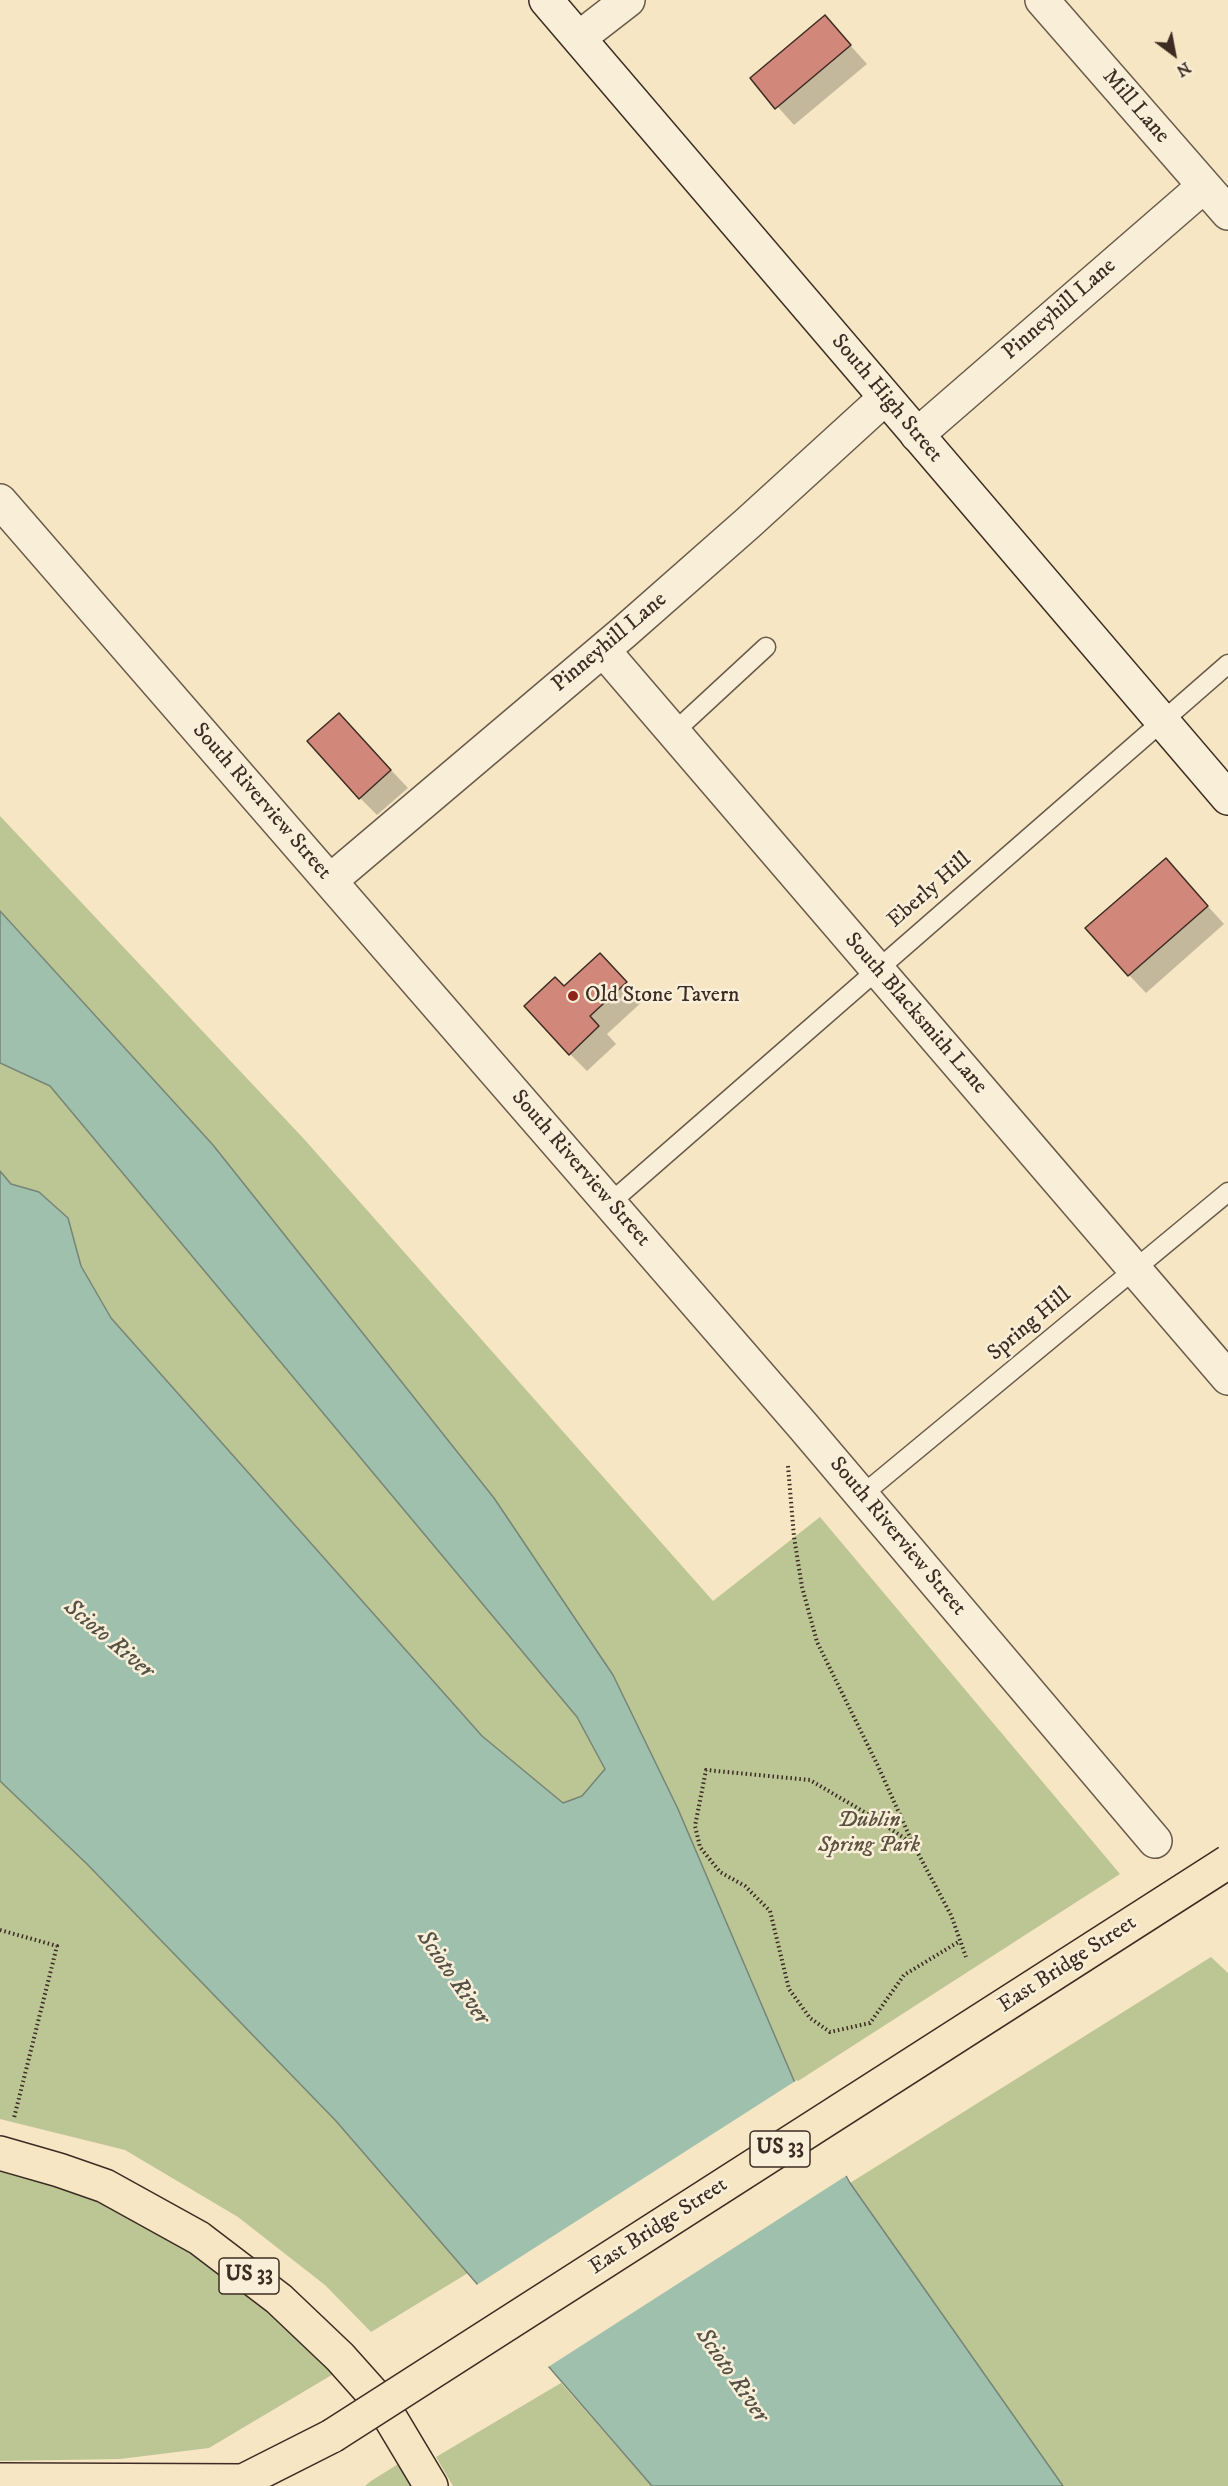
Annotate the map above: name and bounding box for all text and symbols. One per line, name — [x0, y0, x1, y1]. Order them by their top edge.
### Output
north arrow — [1144, 24, 1204, 84]
text: N — [1173, 57, 1194, 81]
street label: Mill Lane — [1096, 65, 1174, 149]
street label: Pinneyhill Lane — [998, 254, 1122, 366]
street label: South High Street — [825, 329, 947, 469]
street label: Pinneyhill Lane — [547, 587, 673, 699]
street label: South Riverview Street — [186, 718, 336, 886]
street label: Eberly Hill — [883, 848, 977, 934]
street label: South Blacksmith Lane — [838, 928, 992, 1100]
place label: Old Stone Tavern — [585, 983, 740, 1009]
marker: Old Stone Tavern — [566, 989, 580, 1003]
street label: South Riverview Street — [505, 1085, 655, 1253]
street label: Spring Hill — [983, 1283, 1077, 1367]
street label: South Riverview Street — [823, 1452, 971, 1622]
water label: Scioto River — [57, 1594, 159, 1686]
park label: Dublin Spring Park — [818, 1808, 920, 1860]
street label: East Bridge Street — [994, 1911, 1142, 2019]
water label: Scioto River — [409, 1925, 495, 2031]
road number: US 33 — [750, 2131, 810, 2167]
street label: East Bridge Street — [585, 2173, 733, 2281]
road number: US 33 — [219, 2258, 279, 2294]
water label: Scioto River — [688, 2323, 774, 2429]

